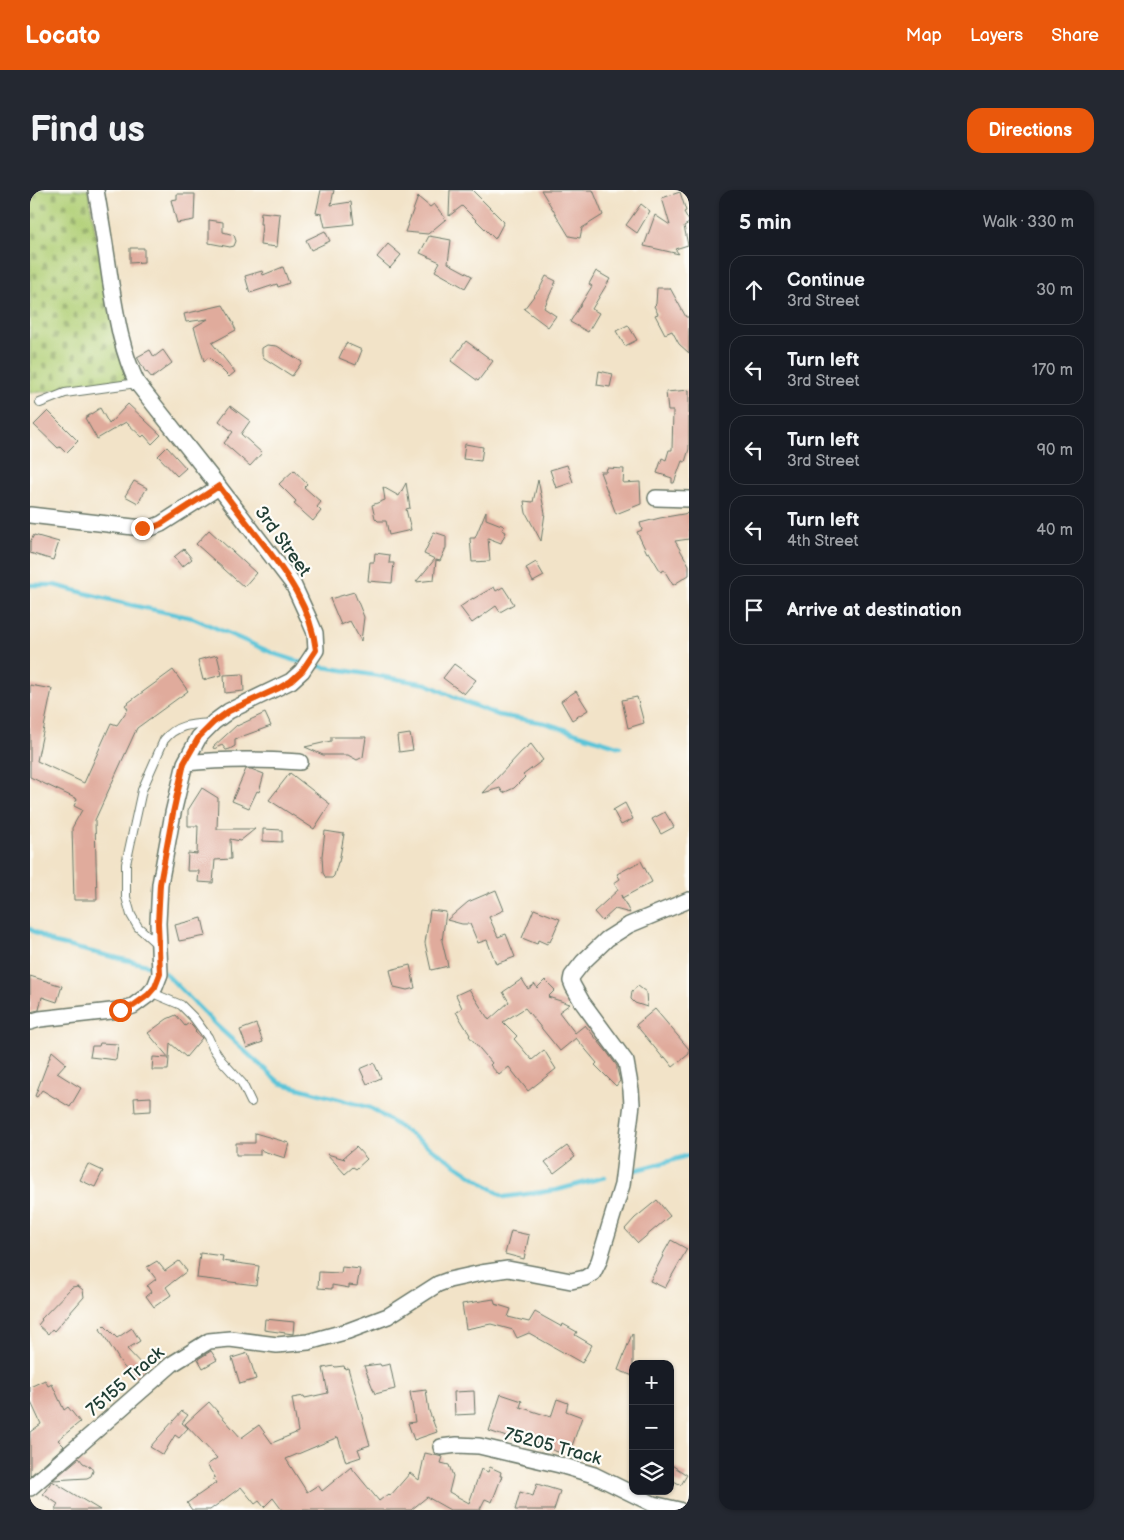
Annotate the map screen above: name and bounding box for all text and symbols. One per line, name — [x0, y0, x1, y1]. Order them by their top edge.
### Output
text: Locato — [25, 21, 100, 50]
text: Map — [906, 25, 942, 46]
text: Layers — [970, 25, 1023, 46]
text: Share — [1051, 25, 1099, 46]
button: Directions — [967, 108, 1094, 153]
text: Find us — [30, 109, 145, 152]
text: 5 min — [739, 210, 792, 235]
text: Walk · 330 m — [983, 213, 1074, 232]
text: Continue — [787, 269, 865, 292]
icon: ahead — [740, 276, 768, 304]
text: 30 m — [1036, 281, 1073, 300]
text: 3rd Street — [787, 292, 859, 311]
text: Turn left — [787, 349, 859, 372]
icon: left — [740, 356, 768, 384]
text: 170 m — [1032, 361, 1073, 380]
text: 3rd Street — [787, 372, 859, 391]
text: Turn left — [787, 429, 859, 452]
icon: left — [740, 436, 768, 464]
text: 90 m — [1037, 441, 1073, 460]
text: 3rd Street — [787, 452, 859, 471]
street label: 3rd Street — [250, 502, 315, 581]
text: Turn left — [787, 509, 859, 532]
icon: left — [740, 516, 768, 544]
route end — [131, 517, 154, 540]
text: 40 m — [1036, 521, 1073, 540]
text: 4th Street — [787, 532, 858, 551]
icon: arrive — [740, 596, 768, 624]
text: Arrive at destination — [787, 599, 962, 622]
route start — [109, 999, 132, 1022]
street label: 75155 Track — [82, 1342, 168, 1421]
map controls — [629, 1360, 674, 1495]
button: + — [629, 1360, 674, 1405]
button: − — [629, 1405, 674, 1450]
street label: 75205 Track — [502, 1423, 604, 1470]
button: layers — [629, 1450, 674, 1495]

